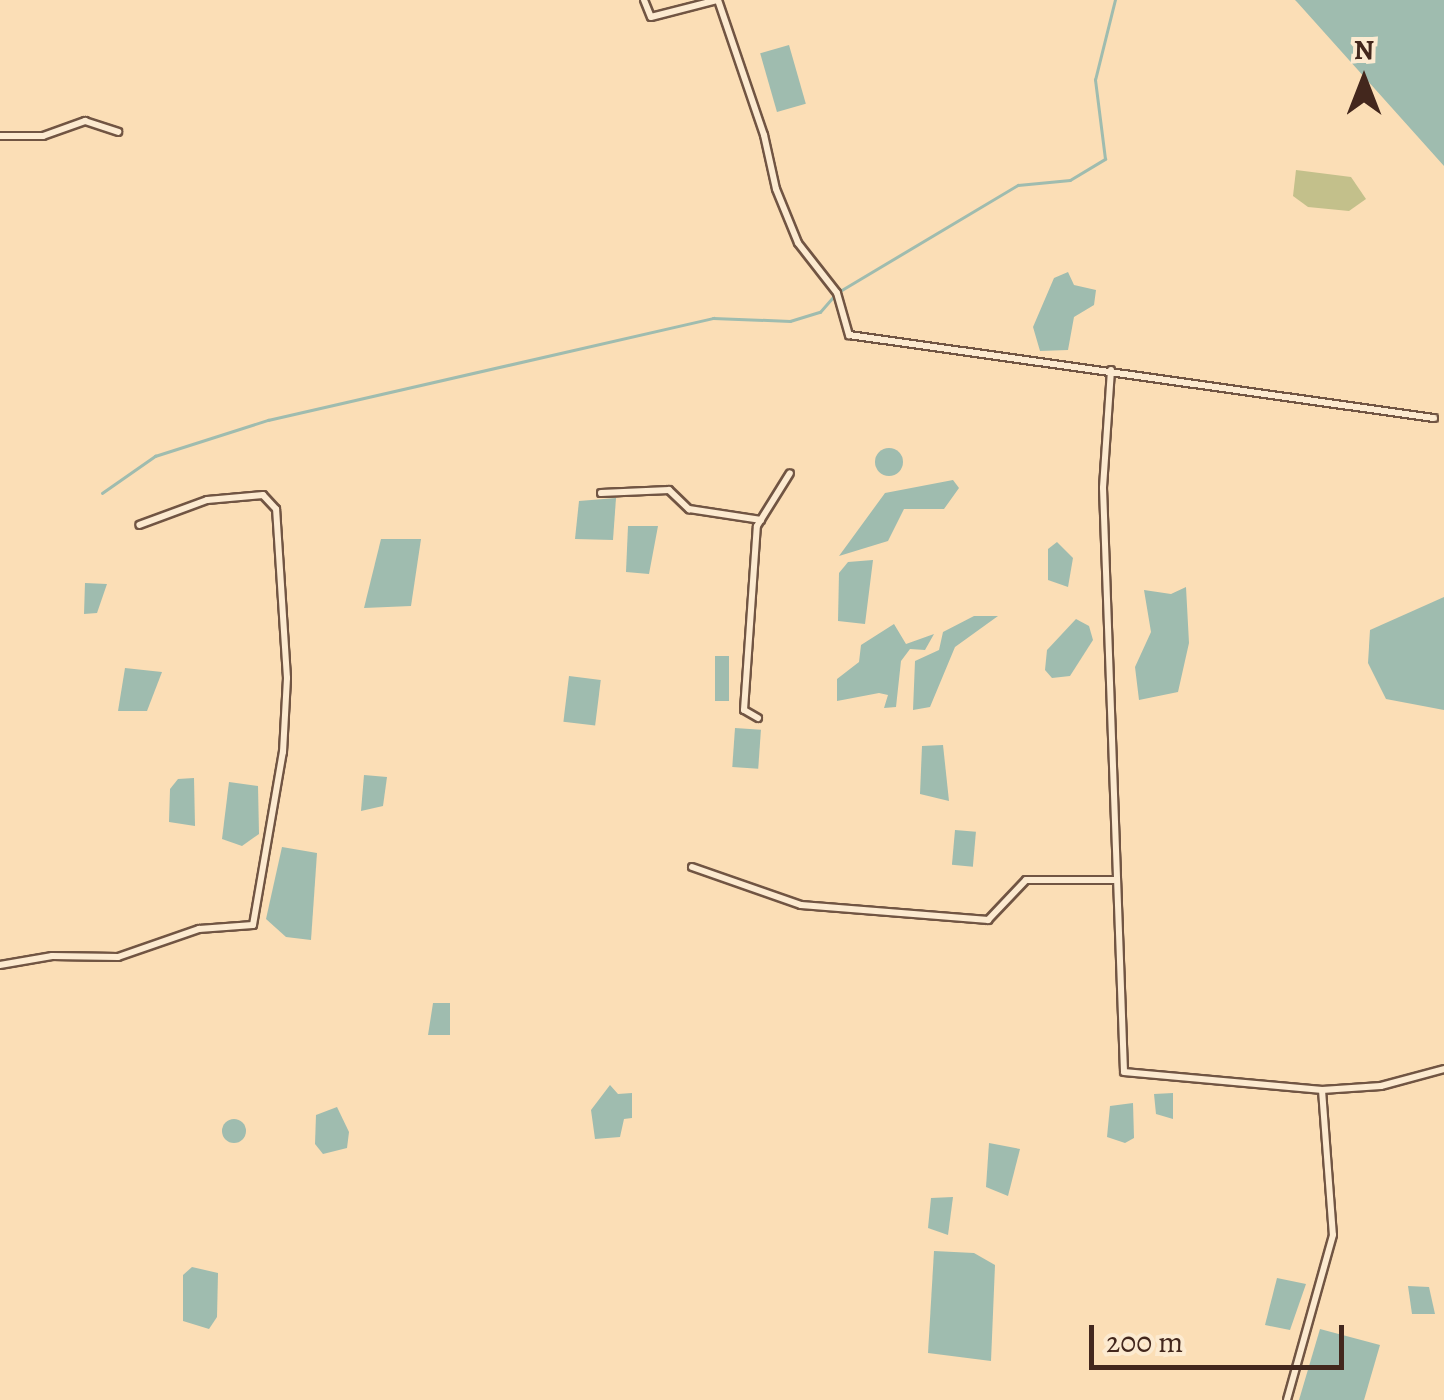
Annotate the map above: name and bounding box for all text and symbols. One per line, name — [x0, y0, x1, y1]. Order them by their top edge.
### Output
north arrow — [1314, 30, 1414, 130]
text: N — [1354, 31, 1374, 69]
scale bar — [1094, 1305, 1349, 1367]
text: 200 m — [1106, 1322, 1183, 1362]

